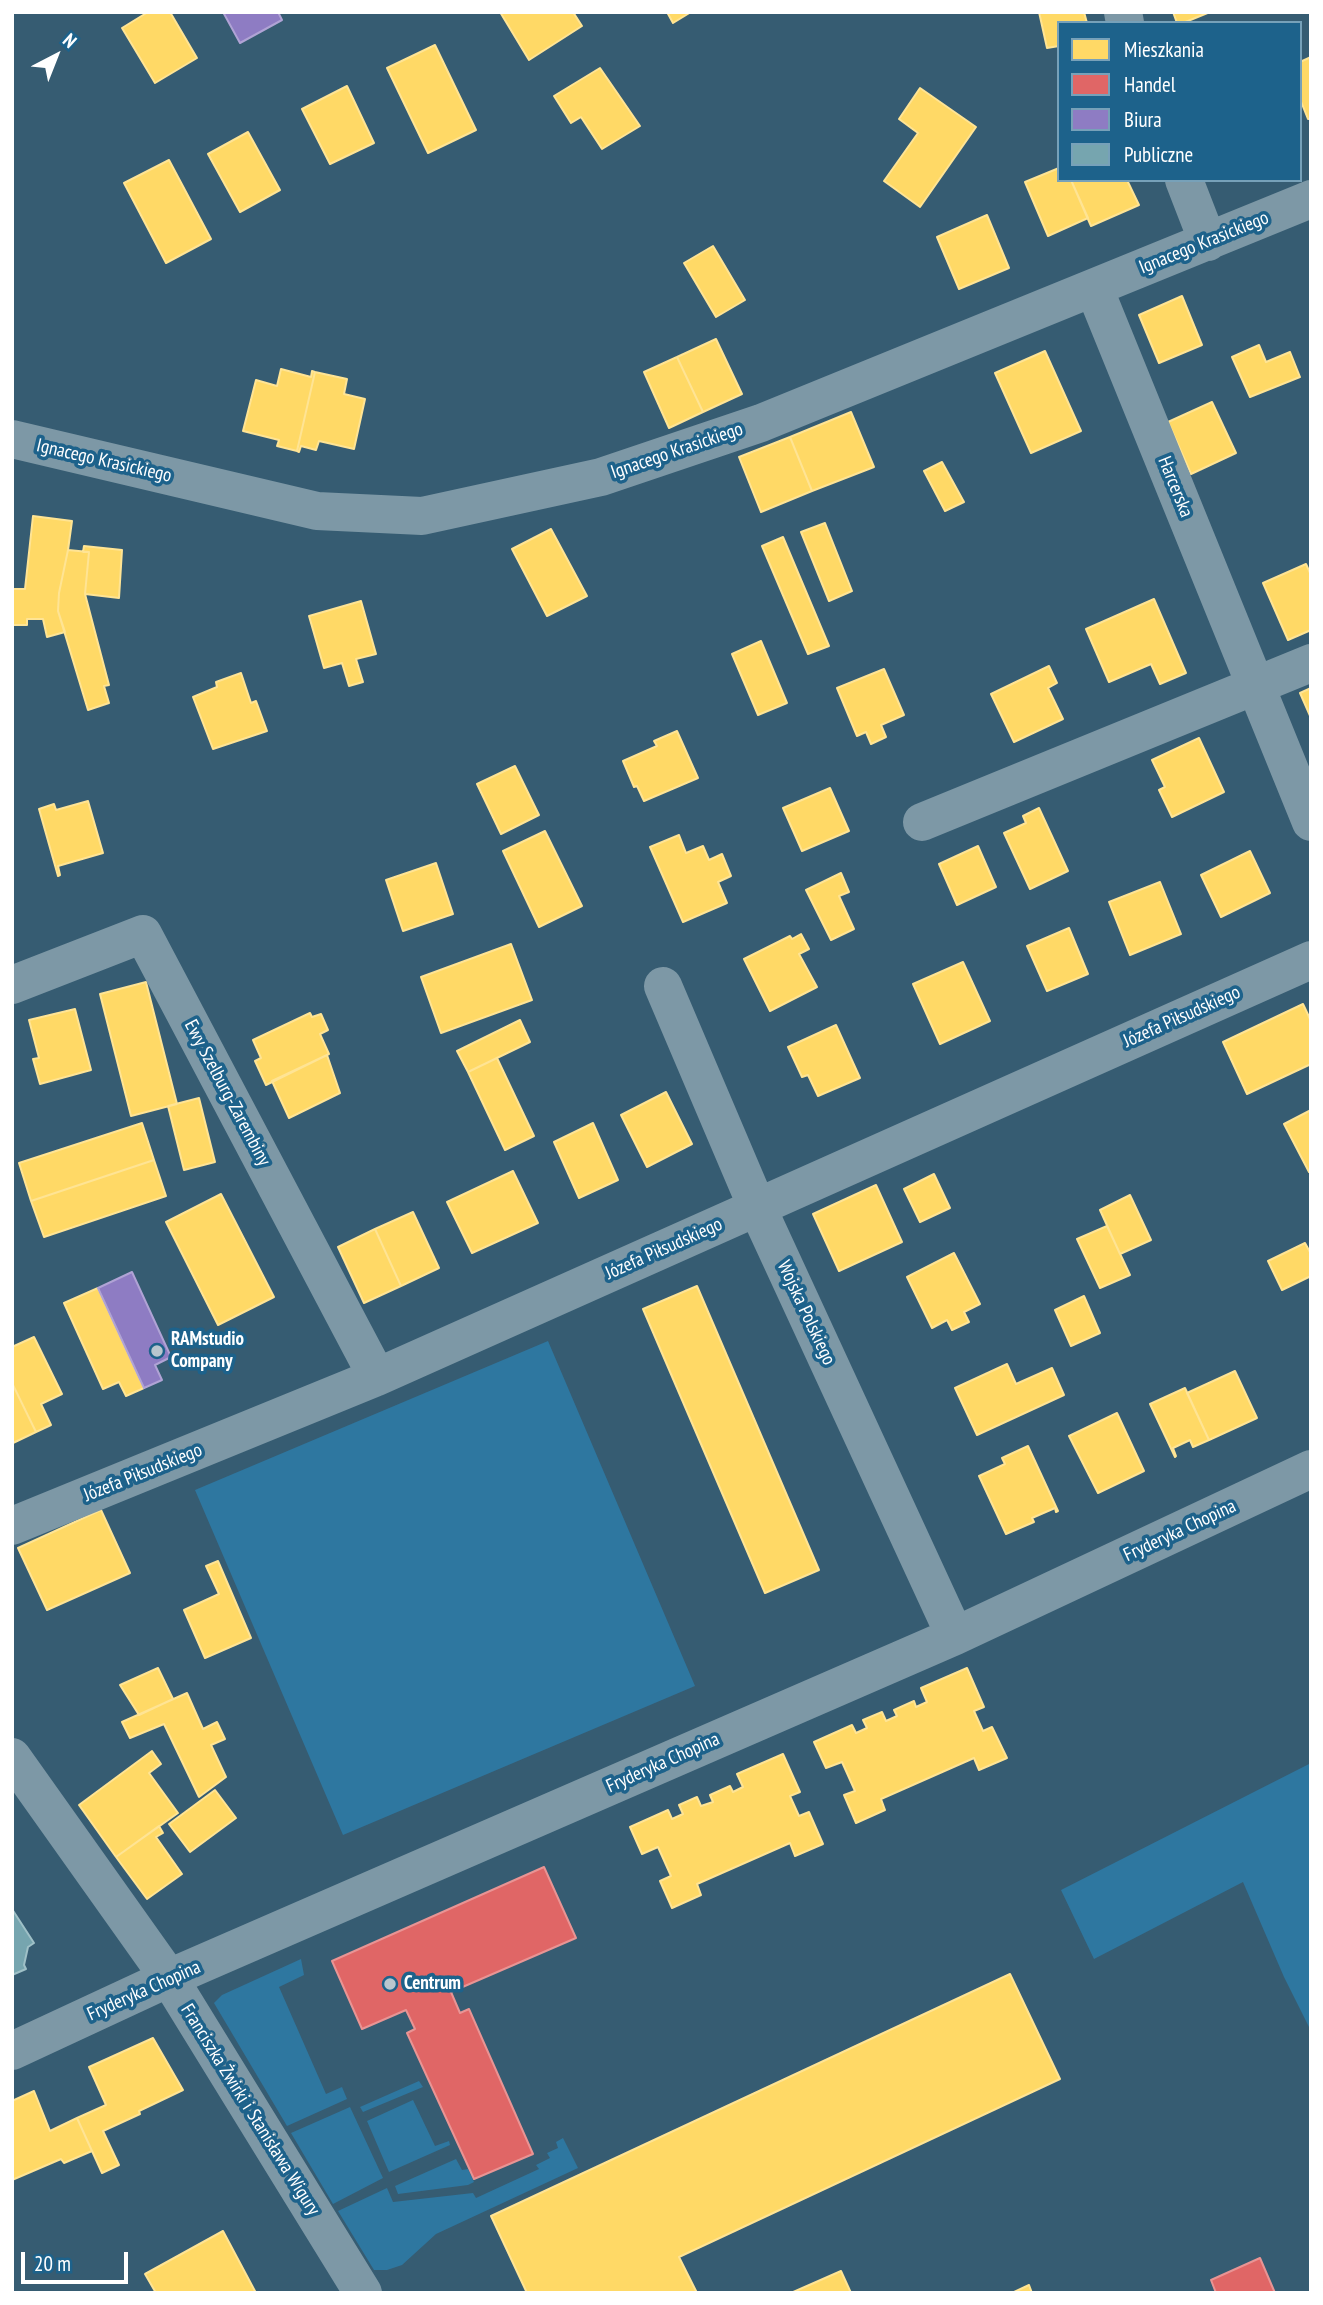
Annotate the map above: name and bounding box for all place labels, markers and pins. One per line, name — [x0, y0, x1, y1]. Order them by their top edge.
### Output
place label: RAMstudio Company — [171, 1329, 244, 1373]
marker: RAMstudio Company — [149, 1343, 165, 1359]
place label: Centrum — [404, 1973, 461, 1995]
marker: Centrum — [382, 1976, 398, 1992]

